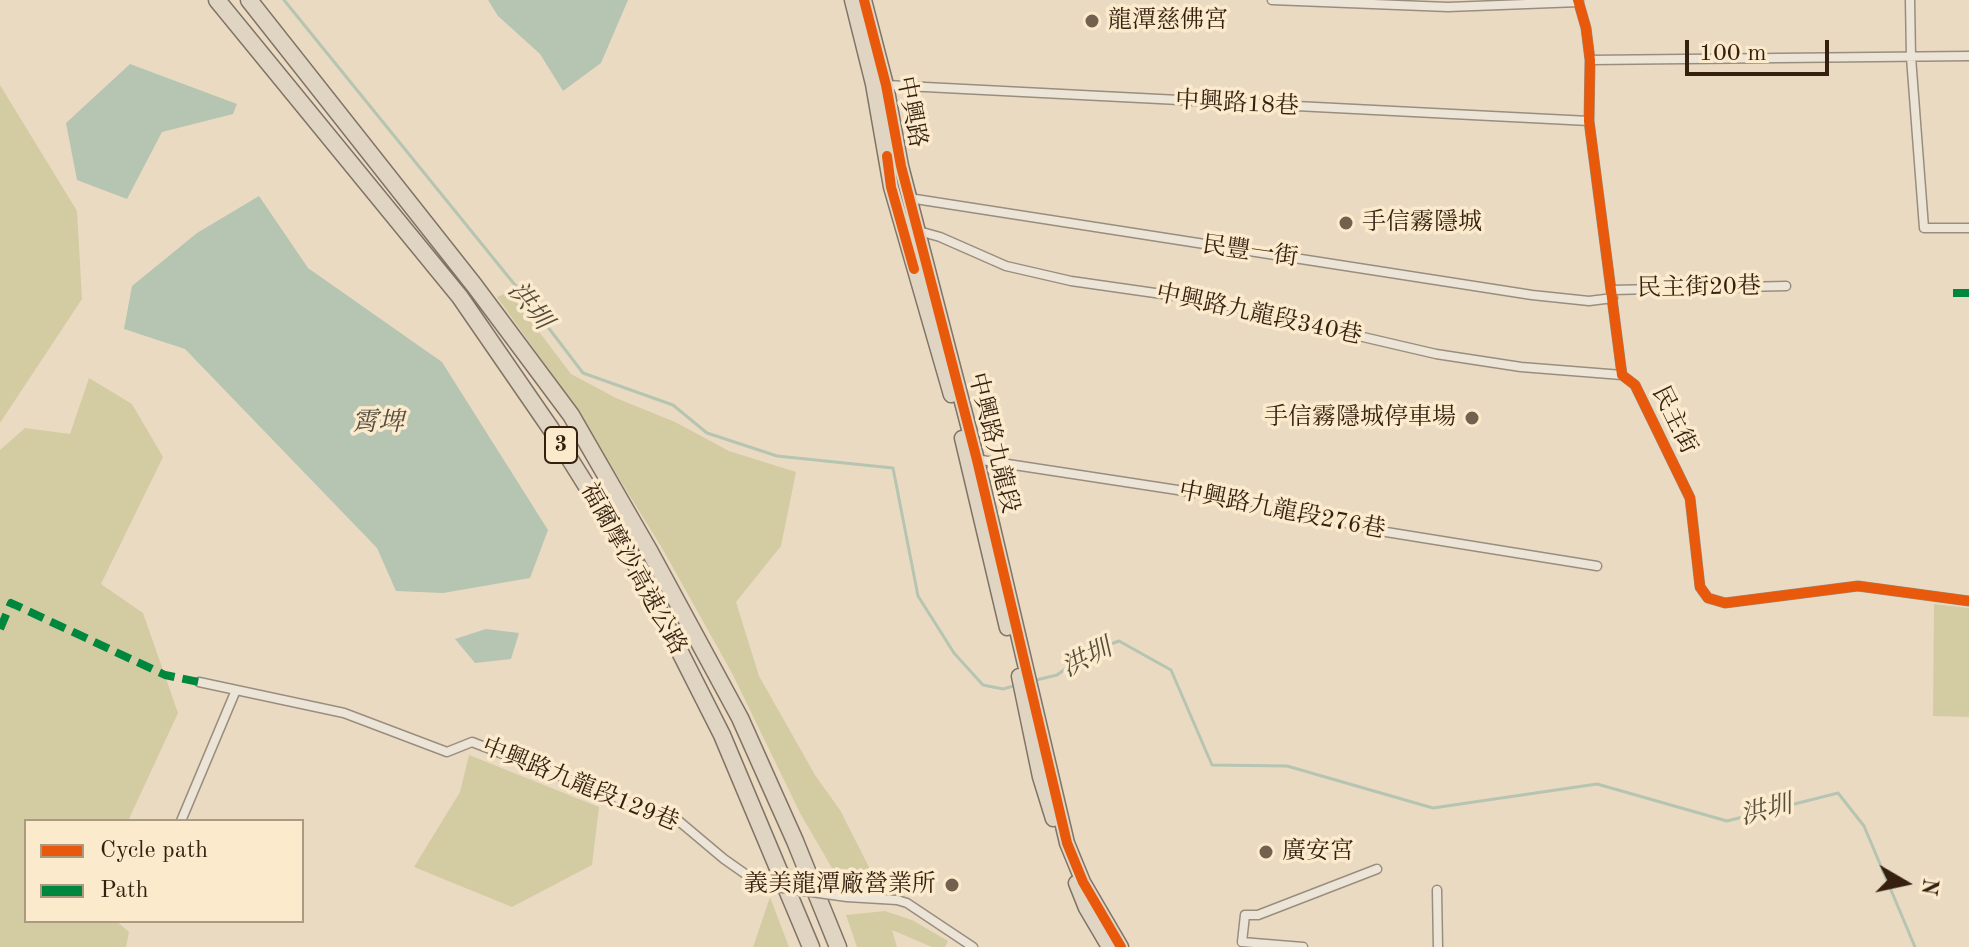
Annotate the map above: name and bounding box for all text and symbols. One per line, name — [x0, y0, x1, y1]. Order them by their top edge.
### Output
place label: 龍潭慈佛宮 — [1108, 7, 1228, 35]
marker: 龍潭慈佛宮 — [1083, 12, 1101, 30]
scale bar — [1689, 24, 1833, 74]
text: 100 m — [1699, 42, 1767, 66]
street label: 中興路 — [890, 74, 932, 150]
street label: 中興路18巷 — [1174, 86, 1300, 122]
place label: 手信霧隱城 — [1362, 209, 1482, 237]
marker: 手信霧隱城 — [1337, 214, 1355, 232]
street label: 民豐一街 — [1200, 231, 1300, 273]
street label: 民主街20巷 — [1637, 273, 1761, 303]
water label: 洪圳 — [501, 276, 557, 336]
street label: 中興路九龍段340巷 — [1153, 279, 1365, 351]
street label: 中興路九龍段 — [962, 370, 1024, 516]
street label: 民主街 — [1645, 381, 1703, 459]
place label: 手信霧隱城停車場 — [1264, 404, 1456, 432]
water label: 霄埤 — [352, 407, 404, 439]
marker: 手信霧隱城停車場 — [1463, 409, 1481, 427]
road number: 3 — [545, 427, 577, 463]
street label: 中興路九龍段276巷 — [1176, 477, 1388, 545]
street label: 福爾摩沙高速公路 — [574, 478, 692, 660]
water label: 洪圳 — [1057, 633, 1117, 685]
street label: 中興路九龍段129巷 — [477, 732, 683, 838]
water label: 洪圳 — [1737, 790, 1795, 832]
legend — [24, 819, 304, 923]
place label: 廣安宮 — [1282, 838, 1354, 866]
text: Cycle path — [100, 839, 208, 863]
marker: 廣安宮 — [1257, 843, 1275, 861]
north arrow — [1865, 843, 1945, 923]
place label: 義美龍潭廠營業所 — [744, 871, 936, 899]
marker: 義美龍潭廠營業所 — [943, 876, 961, 894]
text: N — [1917, 877, 1941, 897]
text: Path — [100, 879, 149, 903]

